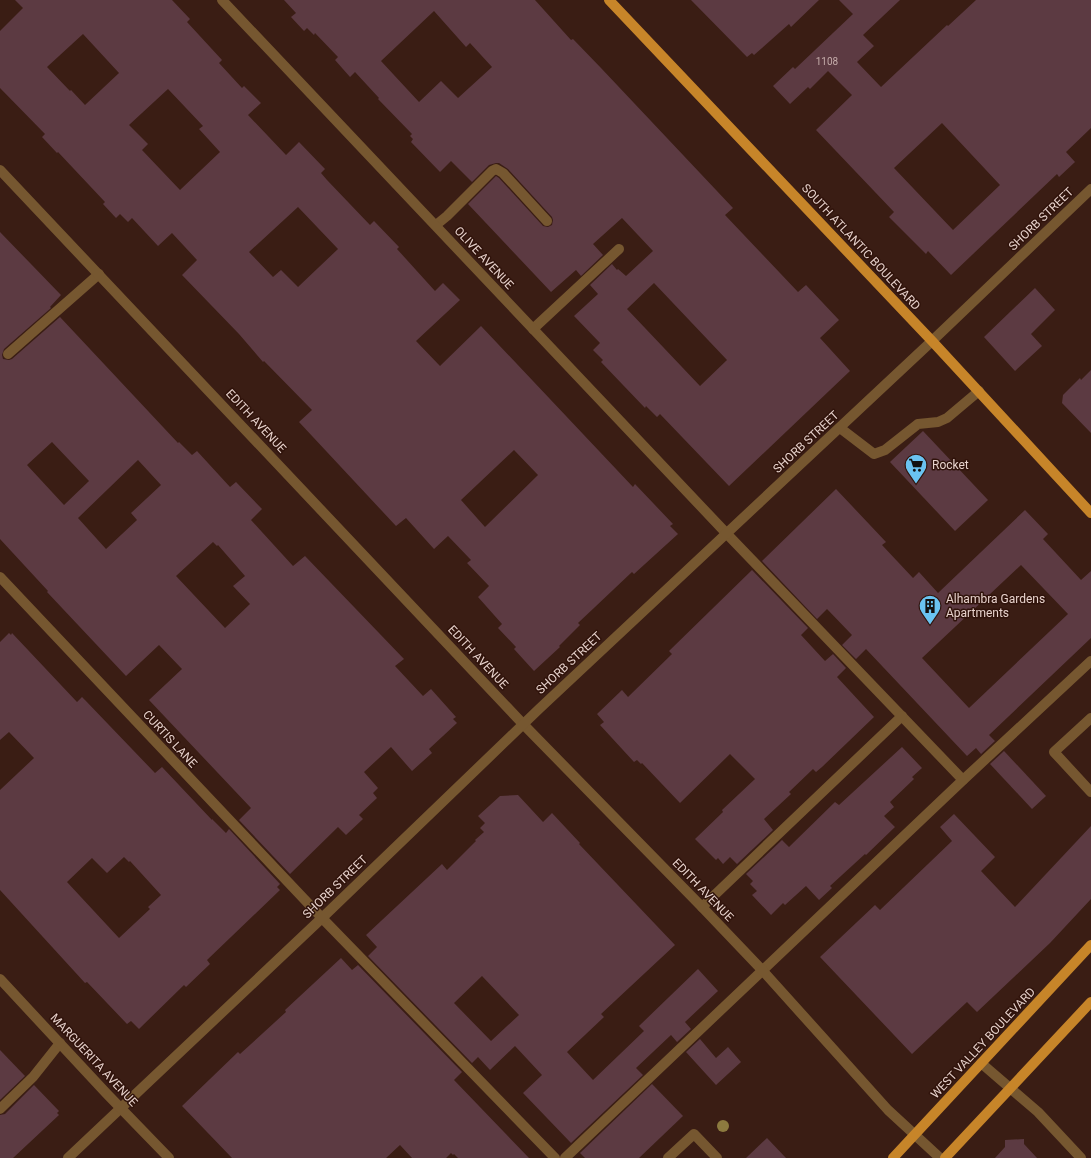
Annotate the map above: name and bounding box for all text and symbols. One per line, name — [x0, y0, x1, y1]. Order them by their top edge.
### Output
house number: 1108 — [816, 56, 839, 67]
street label: SOUTH ATLANTIC BOULEVARD — [799, 181, 923, 313]
street label: SHORB STREET — [1006, 185, 1076, 253]
street label: OLIVE AVENUE — [451, 224, 517, 292]
street label: EDITH AVENUE — [223, 386, 289, 456]
street label: SHORB STREET — [770, 408, 842, 476]
supermarket icon: Rocket — [903, 452, 929, 485]
place label: Rocket — [932, 458, 969, 472]
place label: Alhambra Gardens Apartments — [946, 592, 1045, 620]
building icon: Alhambra Gardens Apartments — [917, 593, 943, 626]
street label: EDITH AVENUE — [445, 622, 511, 692]
street label: SHORB STREET — [533, 629, 605, 697]
street label: CURTIS LANE — [140, 708, 200, 771]
street label: SHORB STREET — [300, 853, 370, 921]
street label: EDITH AVENUE — [670, 856, 736, 924]
street label: WEST VALLEY BOULEVARD — [928, 985, 1038, 1101]
street label: MARGUERITA AVENUE — [47, 1011, 141, 1109]

